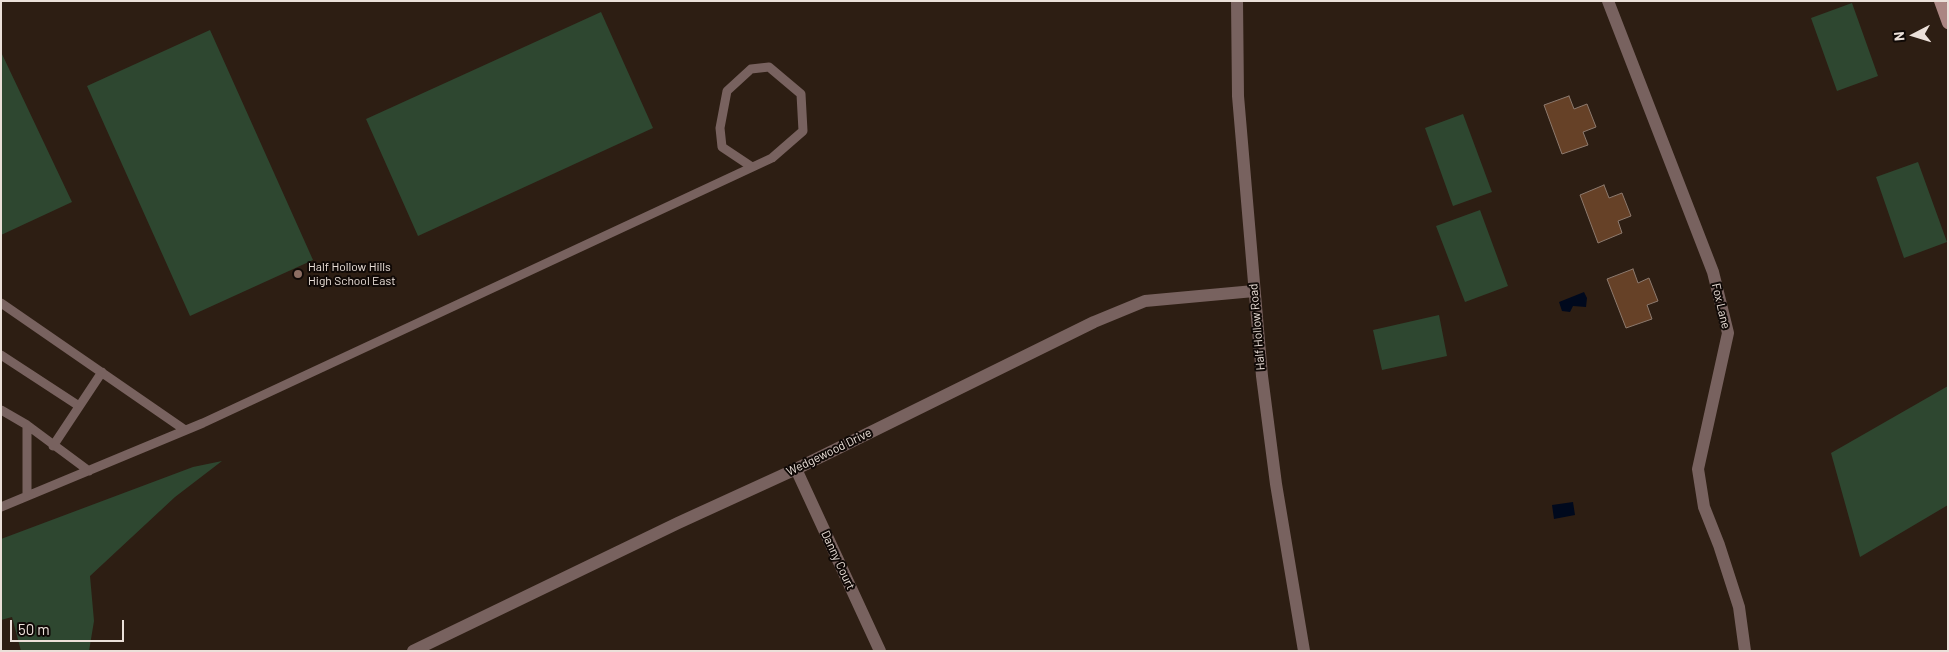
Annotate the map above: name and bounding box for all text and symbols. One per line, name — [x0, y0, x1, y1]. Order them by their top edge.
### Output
north arrow — [1889, 10, 1939, 60]
text: N — [1890, 31, 1907, 42]
place label: Half Hollow Hills High School East — [308, 260, 396, 288]
marker: Half Hollow Hills High School East — [292, 268, 304, 280]
street label: Fox Lane — [1709, 282, 1733, 330]
street label: Half Hollow Road — [1246, 283, 1268, 371]
street label: Wedgewood Drive — [784, 425, 874, 479]
street label: Danny Court — [818, 528, 858, 592]
scale bar — [12, 610, 126, 642]
text: 50 m — [18, 620, 50, 638]

